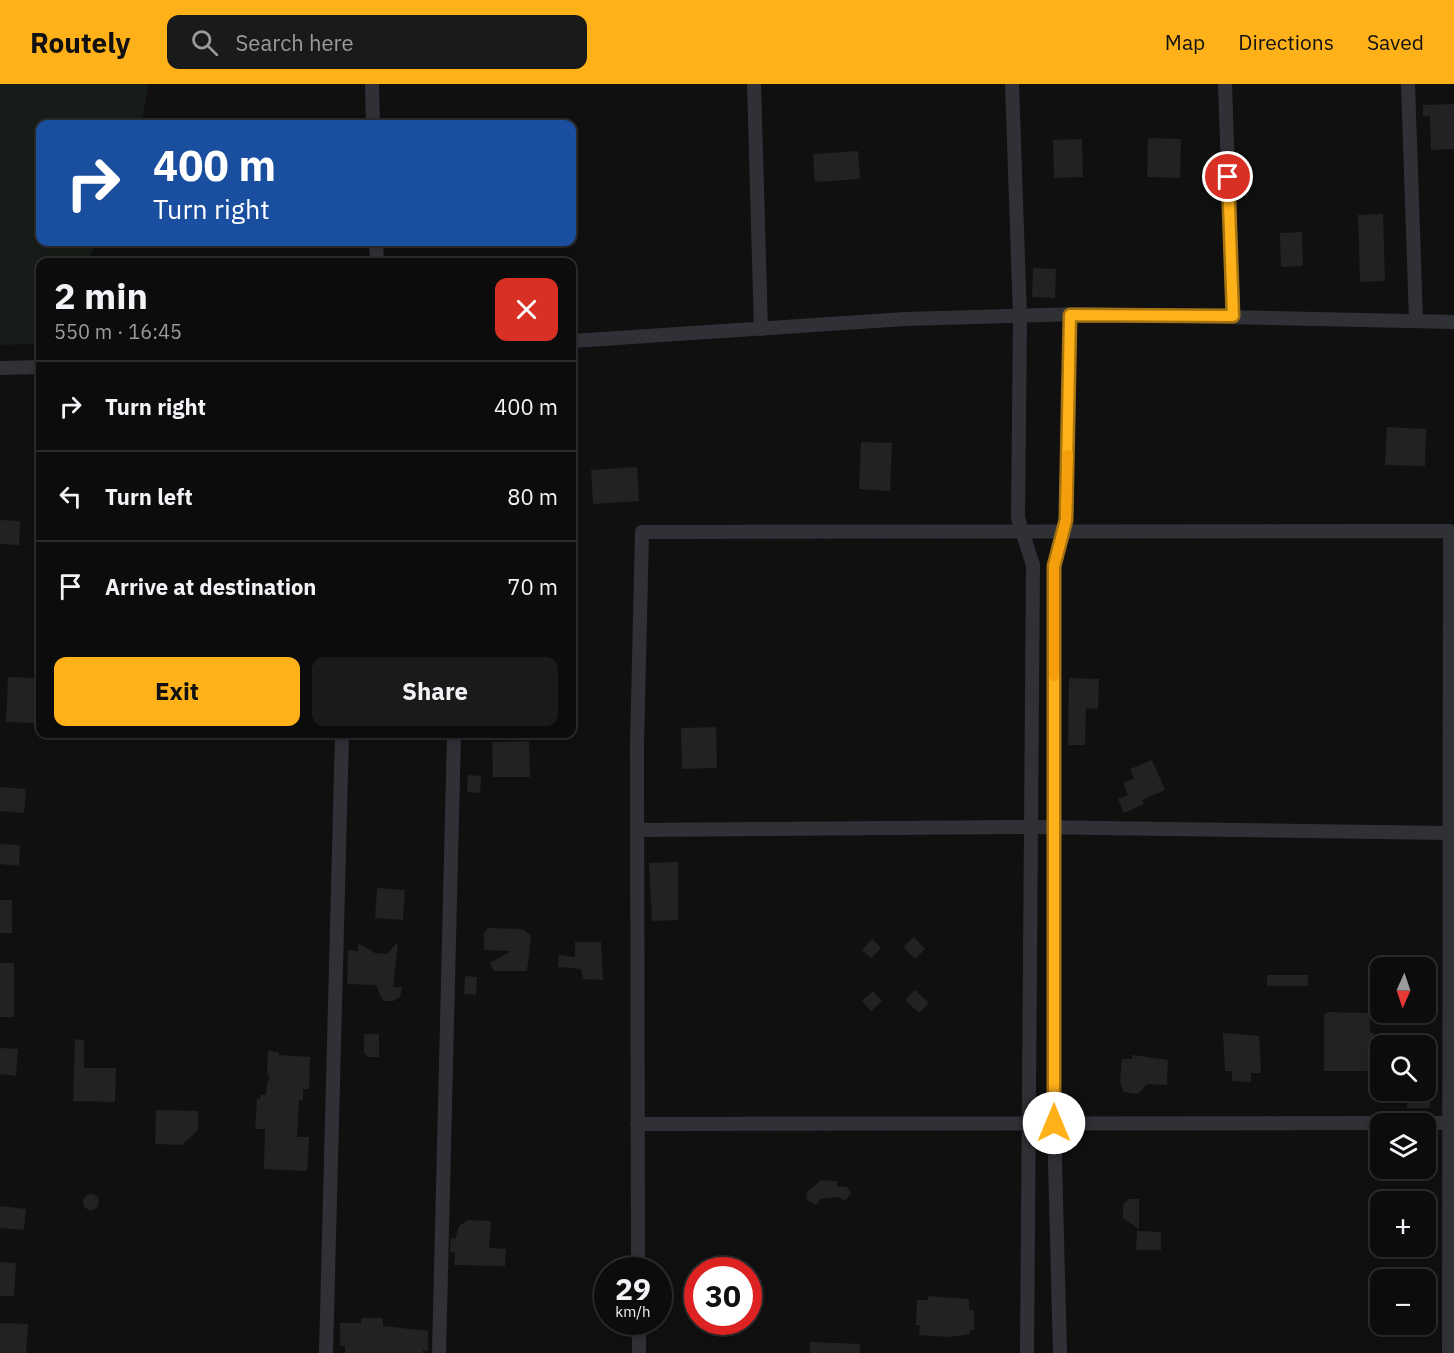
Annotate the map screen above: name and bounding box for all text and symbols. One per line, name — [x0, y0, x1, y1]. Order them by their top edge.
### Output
search box — [167, 15, 587, 69]
text: Routely — [30, 24, 131, 61]
icon: search — [188, 26, 221, 59]
text: Search here — [236, 28, 354, 57]
text: Map — [1165, 28, 1205, 56]
text: Directions — [1238, 28, 1334, 56]
text: Saved — [1367, 28, 1424, 56]
text: 400 m — [153, 138, 276, 193]
icon: right — [54, 144, 132, 222]
pin — [1202, 151, 1253, 202]
icon: arrive — [1211, 160, 1244, 193]
text: Turn right — [153, 191, 270, 226]
text: 2 min — [54, 272, 148, 319]
button: close — [495, 278, 558, 341]
text: 550 m · 16:45 — [54, 318, 182, 345]
icon: right — [54, 390, 87, 423]
text: Turn right — [105, 392, 206, 421]
text: 400 m — [494, 392, 558, 421]
icon: left — [54, 480, 87, 513]
text: Turn left — [105, 482, 193, 511]
text: 80 m — [507, 482, 558, 511]
icon: arrive — [54, 570, 87, 603]
text: Arrive at destination — [105, 572, 316, 601]
text: 70 m — [507, 572, 558, 601]
button: Exit — [54, 657, 300, 726]
button: Share — [312, 657, 558, 726]
north arrow — [1370, 957, 1436, 1023]
map controls — [1370, 957, 1436, 1335]
button: search — [1370, 1035, 1436, 1101]
position arrow — [1022, 1091, 1086, 1155]
button: layers — [1370, 1113, 1436, 1179]
button: + — [1370, 1191, 1436, 1257]
speed limit sign: 30 — [684, 1257, 762, 1335]
text: 29 — [615, 1269, 651, 1308]
button: − — [1370, 1269, 1436, 1335]
text: km/h — [615, 1302, 651, 1321]

